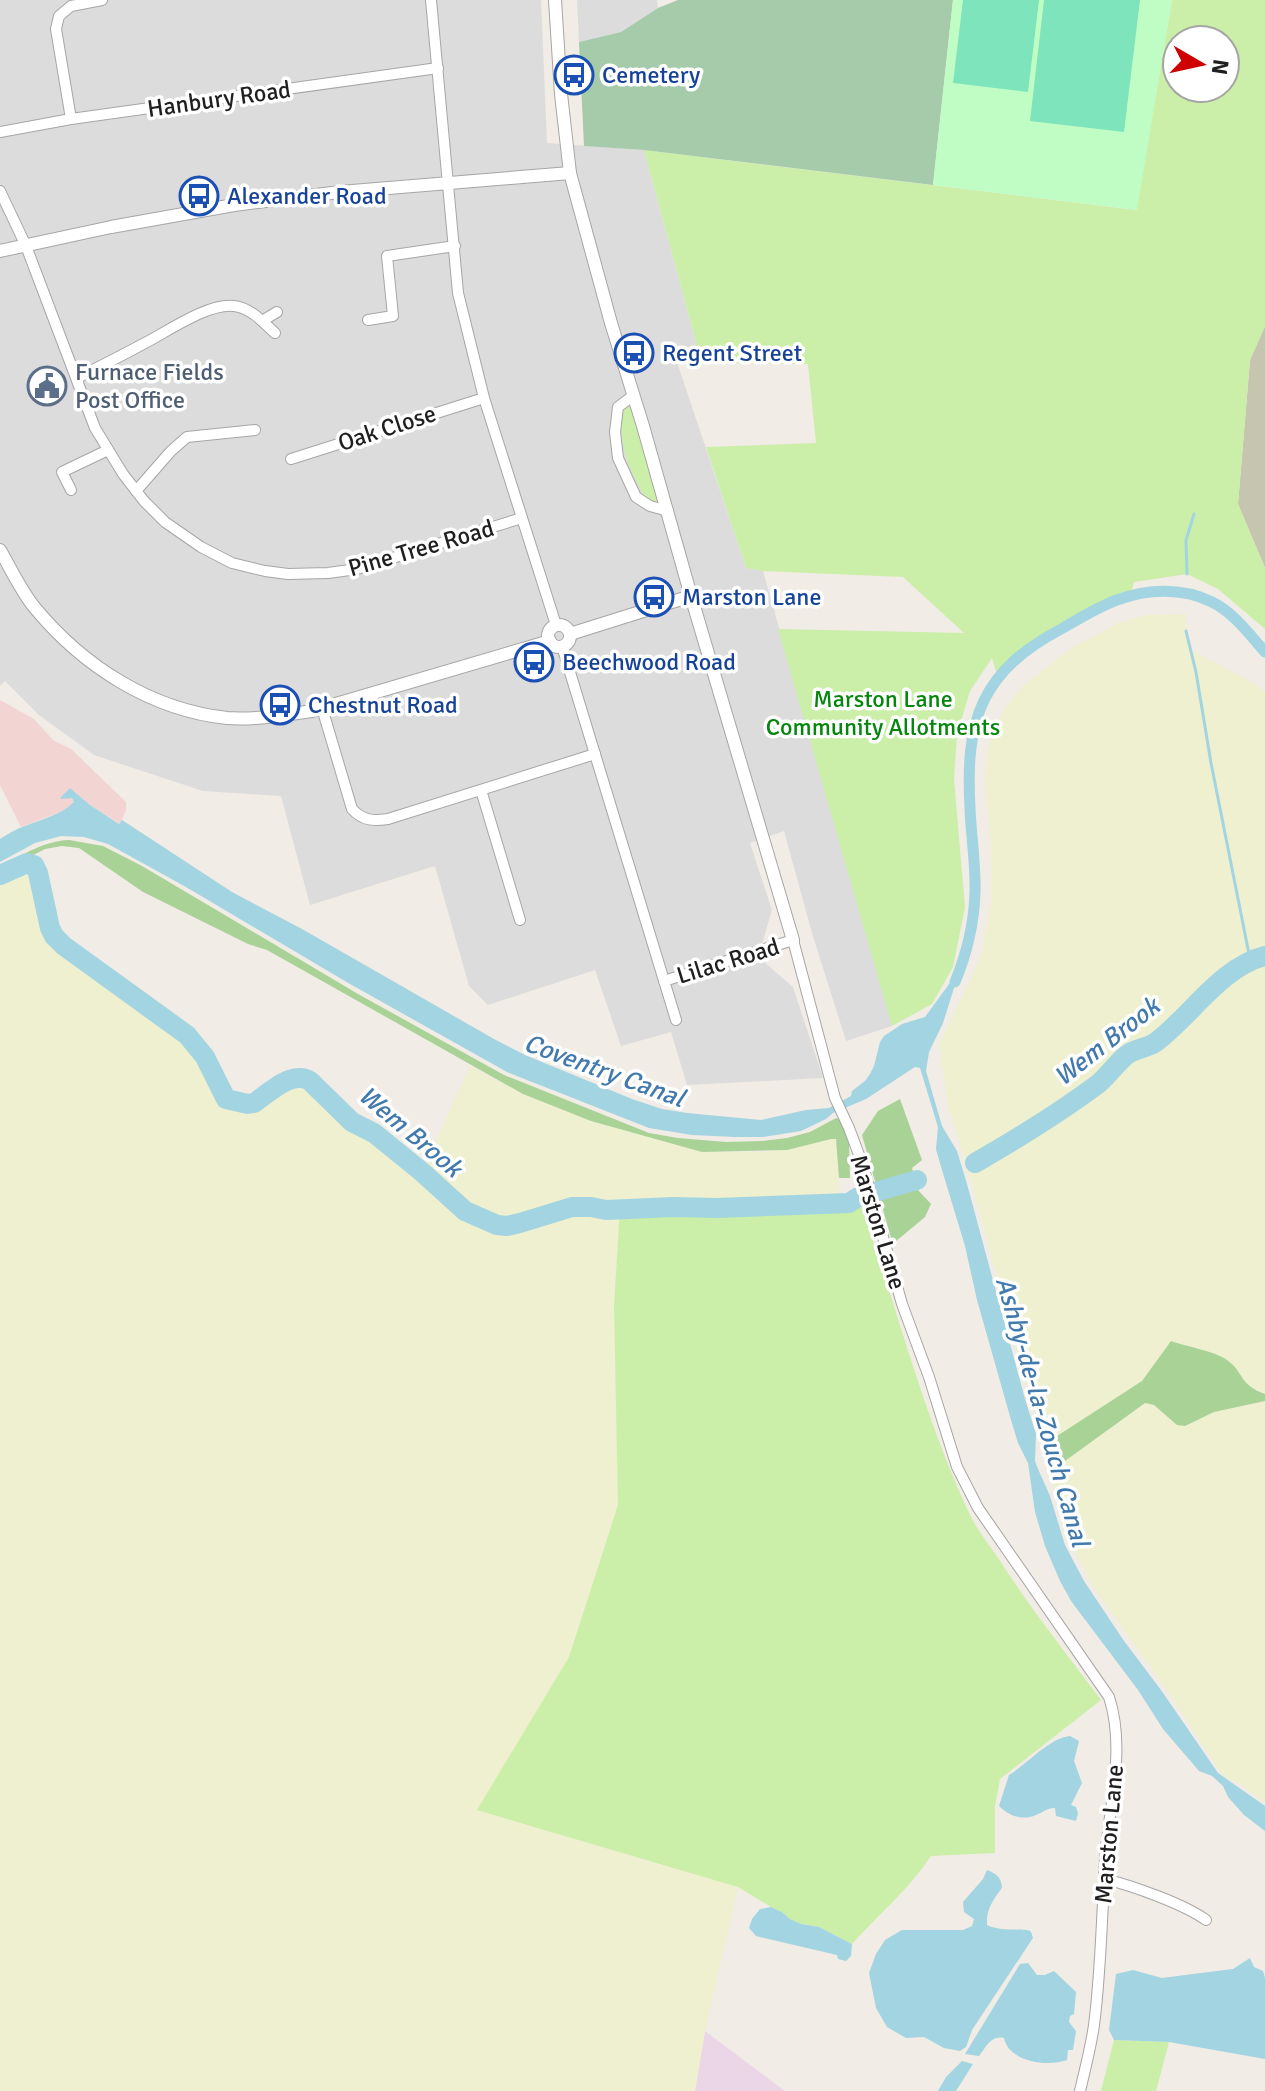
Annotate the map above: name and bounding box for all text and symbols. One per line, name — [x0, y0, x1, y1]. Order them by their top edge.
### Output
north arrow — [1161, 24, 1241, 104]
bus stop icon: Cemetery — [553, 54, 595, 96]
text: N — [1206, 57, 1235, 77]
place label: Cemetery — [602, 60, 700, 90]
street label: Hanbury Road — [145, 74, 293, 124]
bus stop icon: Alexander Road — [178, 175, 220, 217]
place label: Alexander Road — [227, 181, 387, 211]
bus stop icon: Regent Street — [613, 332, 655, 374]
place label: Regent Street — [662, 338, 802, 368]
place label: Furnace Fields Post Office — [75, 357, 224, 415]
public building icon: Furnace Fields Post Office — [26, 365, 68, 407]
street label: Oak Close — [334, 398, 440, 458]
street label: Pine Tree Road — [345, 513, 497, 583]
bus stop icon: Marston Lane — [633, 576, 675, 618]
place label: Marston Lane — [682, 582, 821, 612]
bus stop icon: Beechwood Road — [513, 641, 555, 683]
place label: Beechwood Road — [562, 647, 736, 677]
bus stop icon: Chestnut Road — [259, 684, 301, 726]
park label: Marston Lane Community Allotments — [766, 684, 1000, 742]
place label: Chestnut Road — [308, 690, 458, 720]
street label: Lilac Road — [673, 931, 783, 991]
water label: Wem Brook — [1048, 990, 1168, 1093]
water label: Coventry Canal — [519, 1027, 691, 1116]
water label: Wem Brook — [352, 1080, 470, 1186]
street label: Marston Lane — [843, 1151, 913, 1293]
water label: Ashby-de-la-Zouch Canal — [988, 1273, 1097, 1553]
street label: Marston Lane — [1088, 1763, 1130, 1905]

